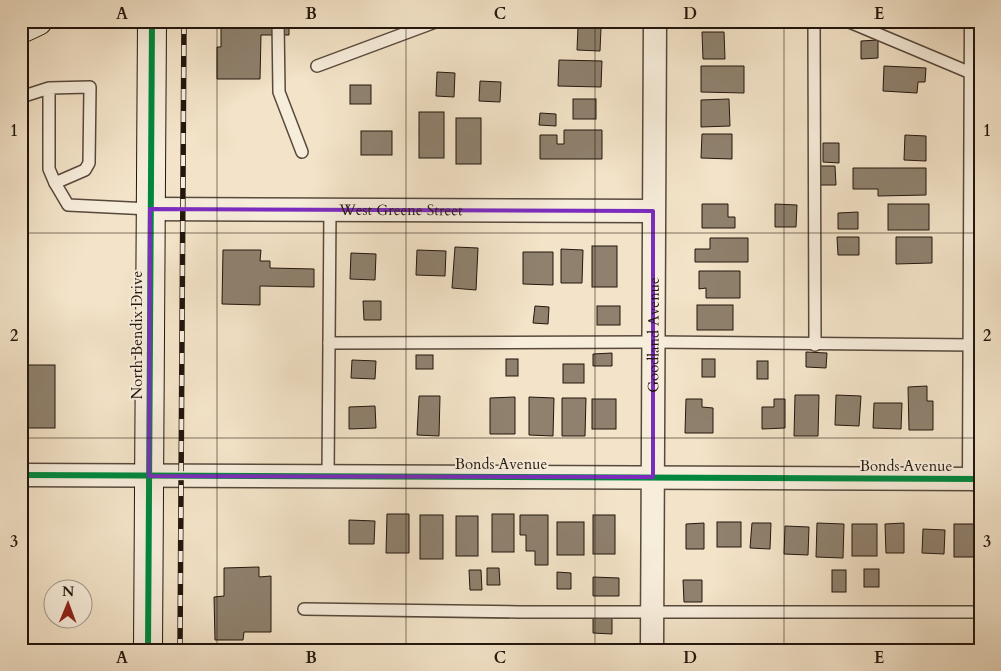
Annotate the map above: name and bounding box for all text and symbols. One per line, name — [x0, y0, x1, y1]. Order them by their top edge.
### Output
text: A — [116, 3, 128, 25]
text: B — [305, 3, 317, 25]
text: C — [494, 3, 506, 25]
text: D — [683, 3, 697, 25]
text: E — [874, 3, 884, 25]
text: 1 — [10, 120, 18, 142]
text: 1 — [983, 120, 991, 142]
street label: West Greene Street — [338, 200, 463, 220]
street label: North Bendix Drive — [127, 270, 147, 399]
street label: Goodland Avenue — [643, 277, 664, 393]
text: 2 — [10, 325, 18, 347]
text: 2 — [983, 325, 991, 347]
street label: Bonds Avenue — [455, 454, 547, 474]
street label: Bonds Avenue — [860, 456, 952, 476]
text: 3 — [10, 531, 18, 553]
text: 3 — [983, 531, 991, 553]
north arrow — [42, 578, 92, 628]
text: N — [62, 582, 74, 601]
text: A — [116, 647, 128, 669]
text: B — [305, 647, 317, 669]
text: C — [494, 647, 506, 669]
text: D — [683, 647, 697, 669]
text: E — [874, 647, 884, 669]

